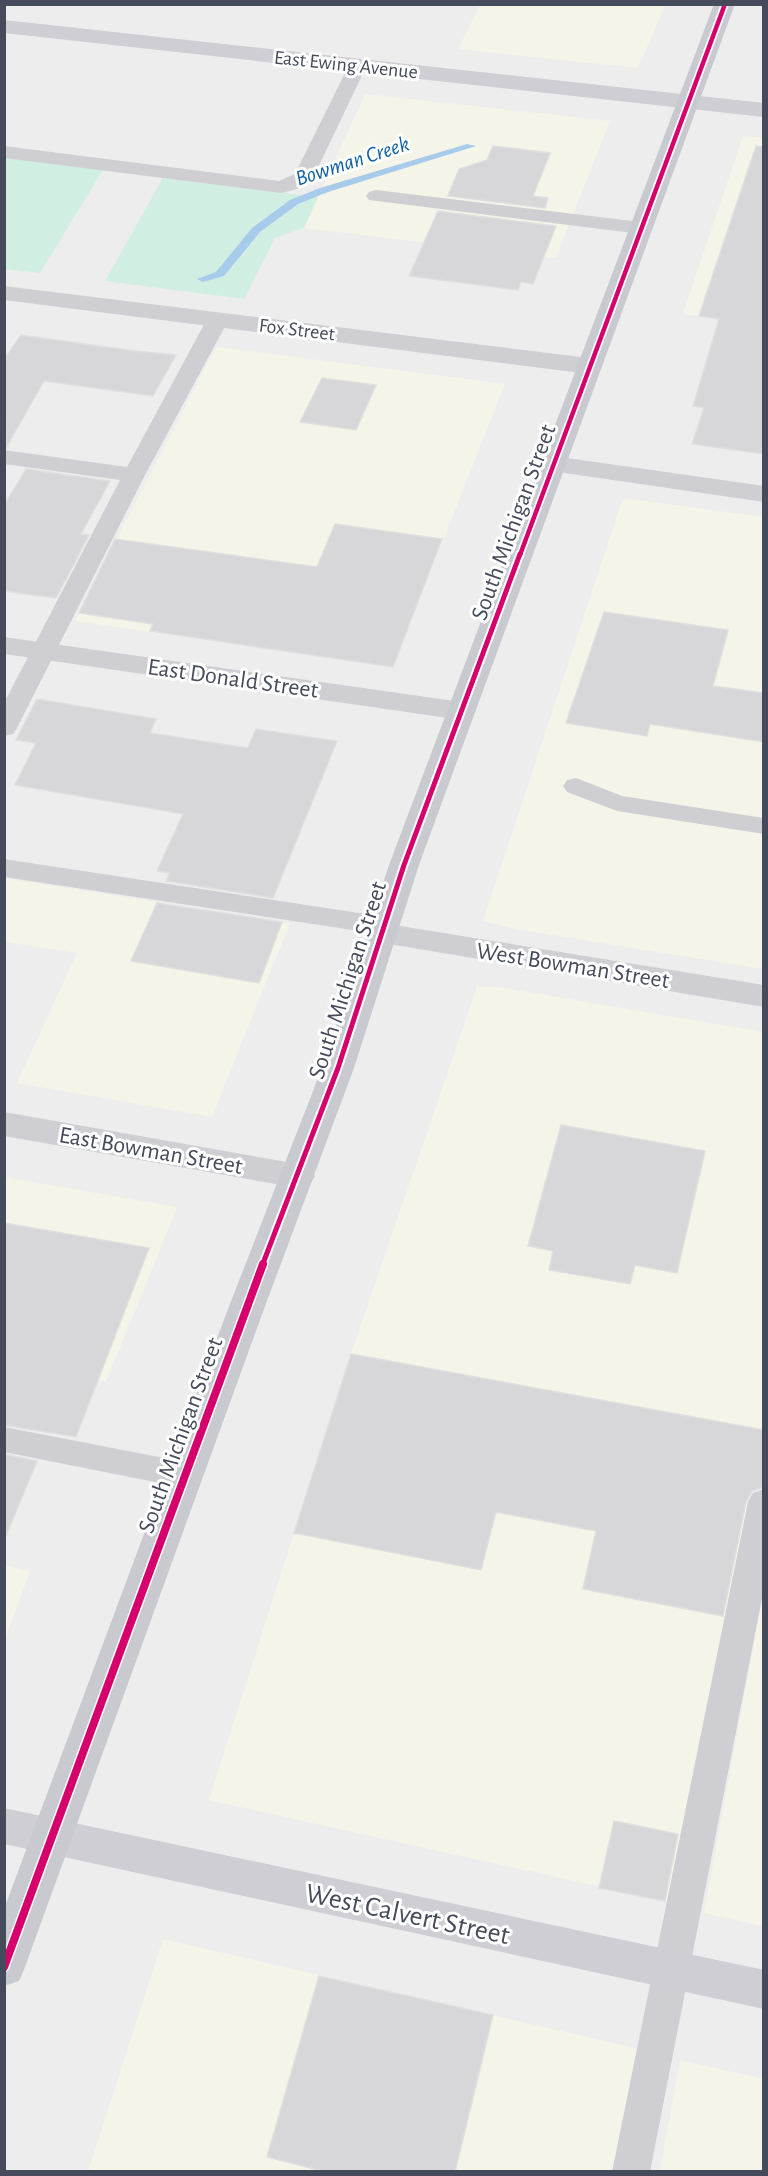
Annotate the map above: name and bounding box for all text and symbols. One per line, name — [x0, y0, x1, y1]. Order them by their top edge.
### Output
street label: East Ewing Avenue — [273, 47, 419, 82]
water label: Bowman Creek — [293, 132, 412, 190]
street label: Fox Street — [258, 315, 337, 345]
street label: South Michigan Street — [467, 421, 561, 623]
street label: East Donald Street — [146, 655, 320, 703]
street label: South Michigan Street — [305, 878, 391, 1082]
street label: West Bowman Street — [475, 939, 671, 993]
street label: East Bowman Street — [57, 1123, 245, 1179]
street label: South Michigan Street — [134, 1334, 228, 1536]
street label: West Calvert Street — [303, 1880, 512, 1950]

